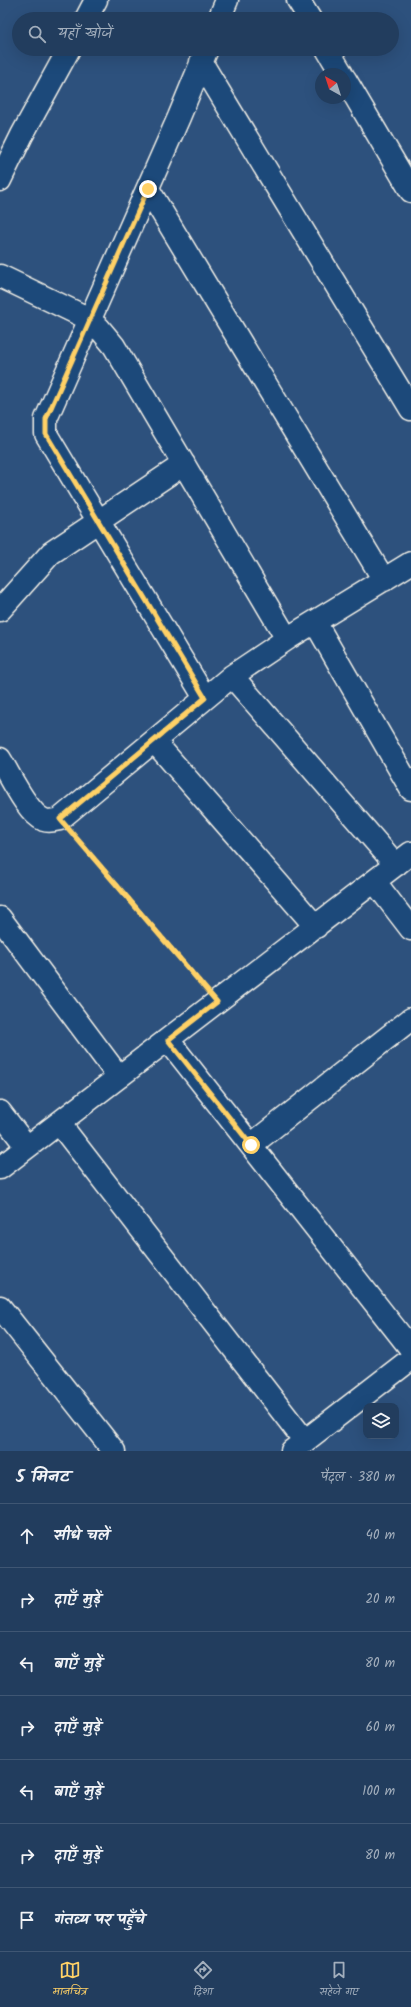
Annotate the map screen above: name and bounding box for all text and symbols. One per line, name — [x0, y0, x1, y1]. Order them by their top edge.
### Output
search box — [12, 12, 399, 56]
text: यहाँ खोजें — [58, 22, 112, 46]
icon: search — [26, 23, 48, 45]
north arrow — [315, 68, 351, 104]
route end — [139, 180, 157, 198]
route start — [242, 1136, 260, 1154]
map controls — [363, 1403, 399, 1439]
button: layers — [363, 1403, 399, 1439]
text: 5 मिनट — [16, 1464, 70, 1491]
text: पैदल · 380 m — [321, 1467, 395, 1488]
text: सीधे चलें — [54, 1524, 109, 1548]
icon: ahead — [16, 1525, 38, 1547]
text: 40 m — [366, 1525, 395, 1546]
text: दाएँ मुड़ें — [54, 1588, 101, 1612]
icon: right — [16, 1589, 38, 1611]
text: 20 m — [365, 1589, 395, 1610]
text: बाएँ मुड़ें — [54, 1652, 102, 1676]
icon: left — [16, 1653, 38, 1675]
text: 80 m — [365, 1653, 395, 1674]
text: दाएँ मुड़ें — [54, 1716, 101, 1740]
icon: right — [16, 1717, 38, 1739]
text: 60 m — [366, 1717, 395, 1738]
text: बाएँ मुड़ें — [54, 1780, 102, 1804]
icon: left — [16, 1781, 38, 1803]
text: 100 m — [362, 1781, 395, 1802]
text: दाएँ मुड़ें — [54, 1844, 101, 1868]
icon: right — [16, 1845, 38, 1867]
text: 80 m — [365, 1845, 395, 1866]
text: गंतव्य पर पहुँचे — [54, 1908, 145, 1932]
icon: arrive — [16, 1909, 38, 1931]
tab: मानचित्र — [53, 1959, 87, 2001]
tab: दिशा — [192, 1959, 214, 2001]
tab: सहेजे गए — [319, 1959, 358, 2001]

